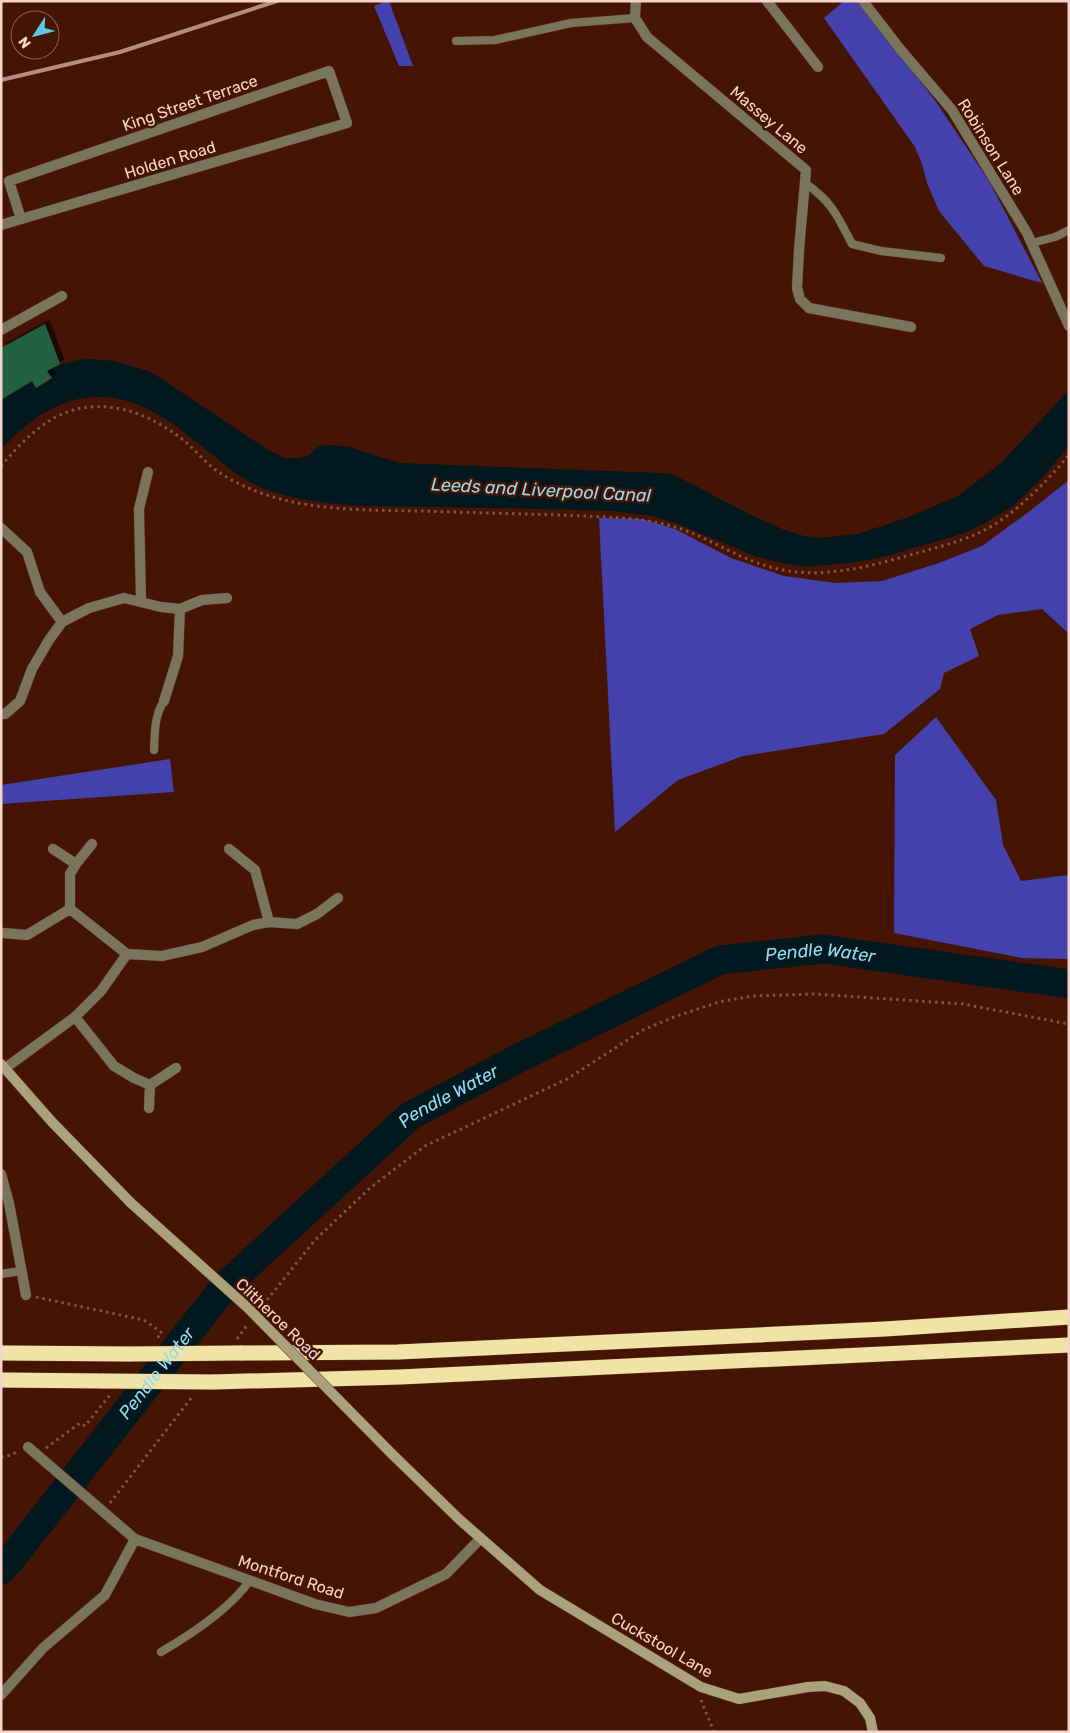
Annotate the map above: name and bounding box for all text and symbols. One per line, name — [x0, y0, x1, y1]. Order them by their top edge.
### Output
north arrow — [10, 10, 60, 60]
text: N — [15, 33, 35, 51]
street label: King Street Terrace — [120, 71, 260, 135]
street label: Massey Lane — [726, 82, 812, 158]
street label: Robinson Lane — [954, 95, 1028, 199]
street label: Holden Road — [122, 137, 218, 183]
water label: Leeds and Liverpool Canal — [430, 473, 652, 507]
water label: Pendle Water — [764, 938, 878, 967]
water label: Pendle Water — [393, 1060, 503, 1133]
street label: Clitheroe Road — [232, 1274, 324, 1364]
water label: Pendle Water — [114, 1322, 200, 1424]
street label: Montford Road — [236, 1551, 346, 1603]
street label: Cuckstool Lane — [608, 1608, 716, 1682]

